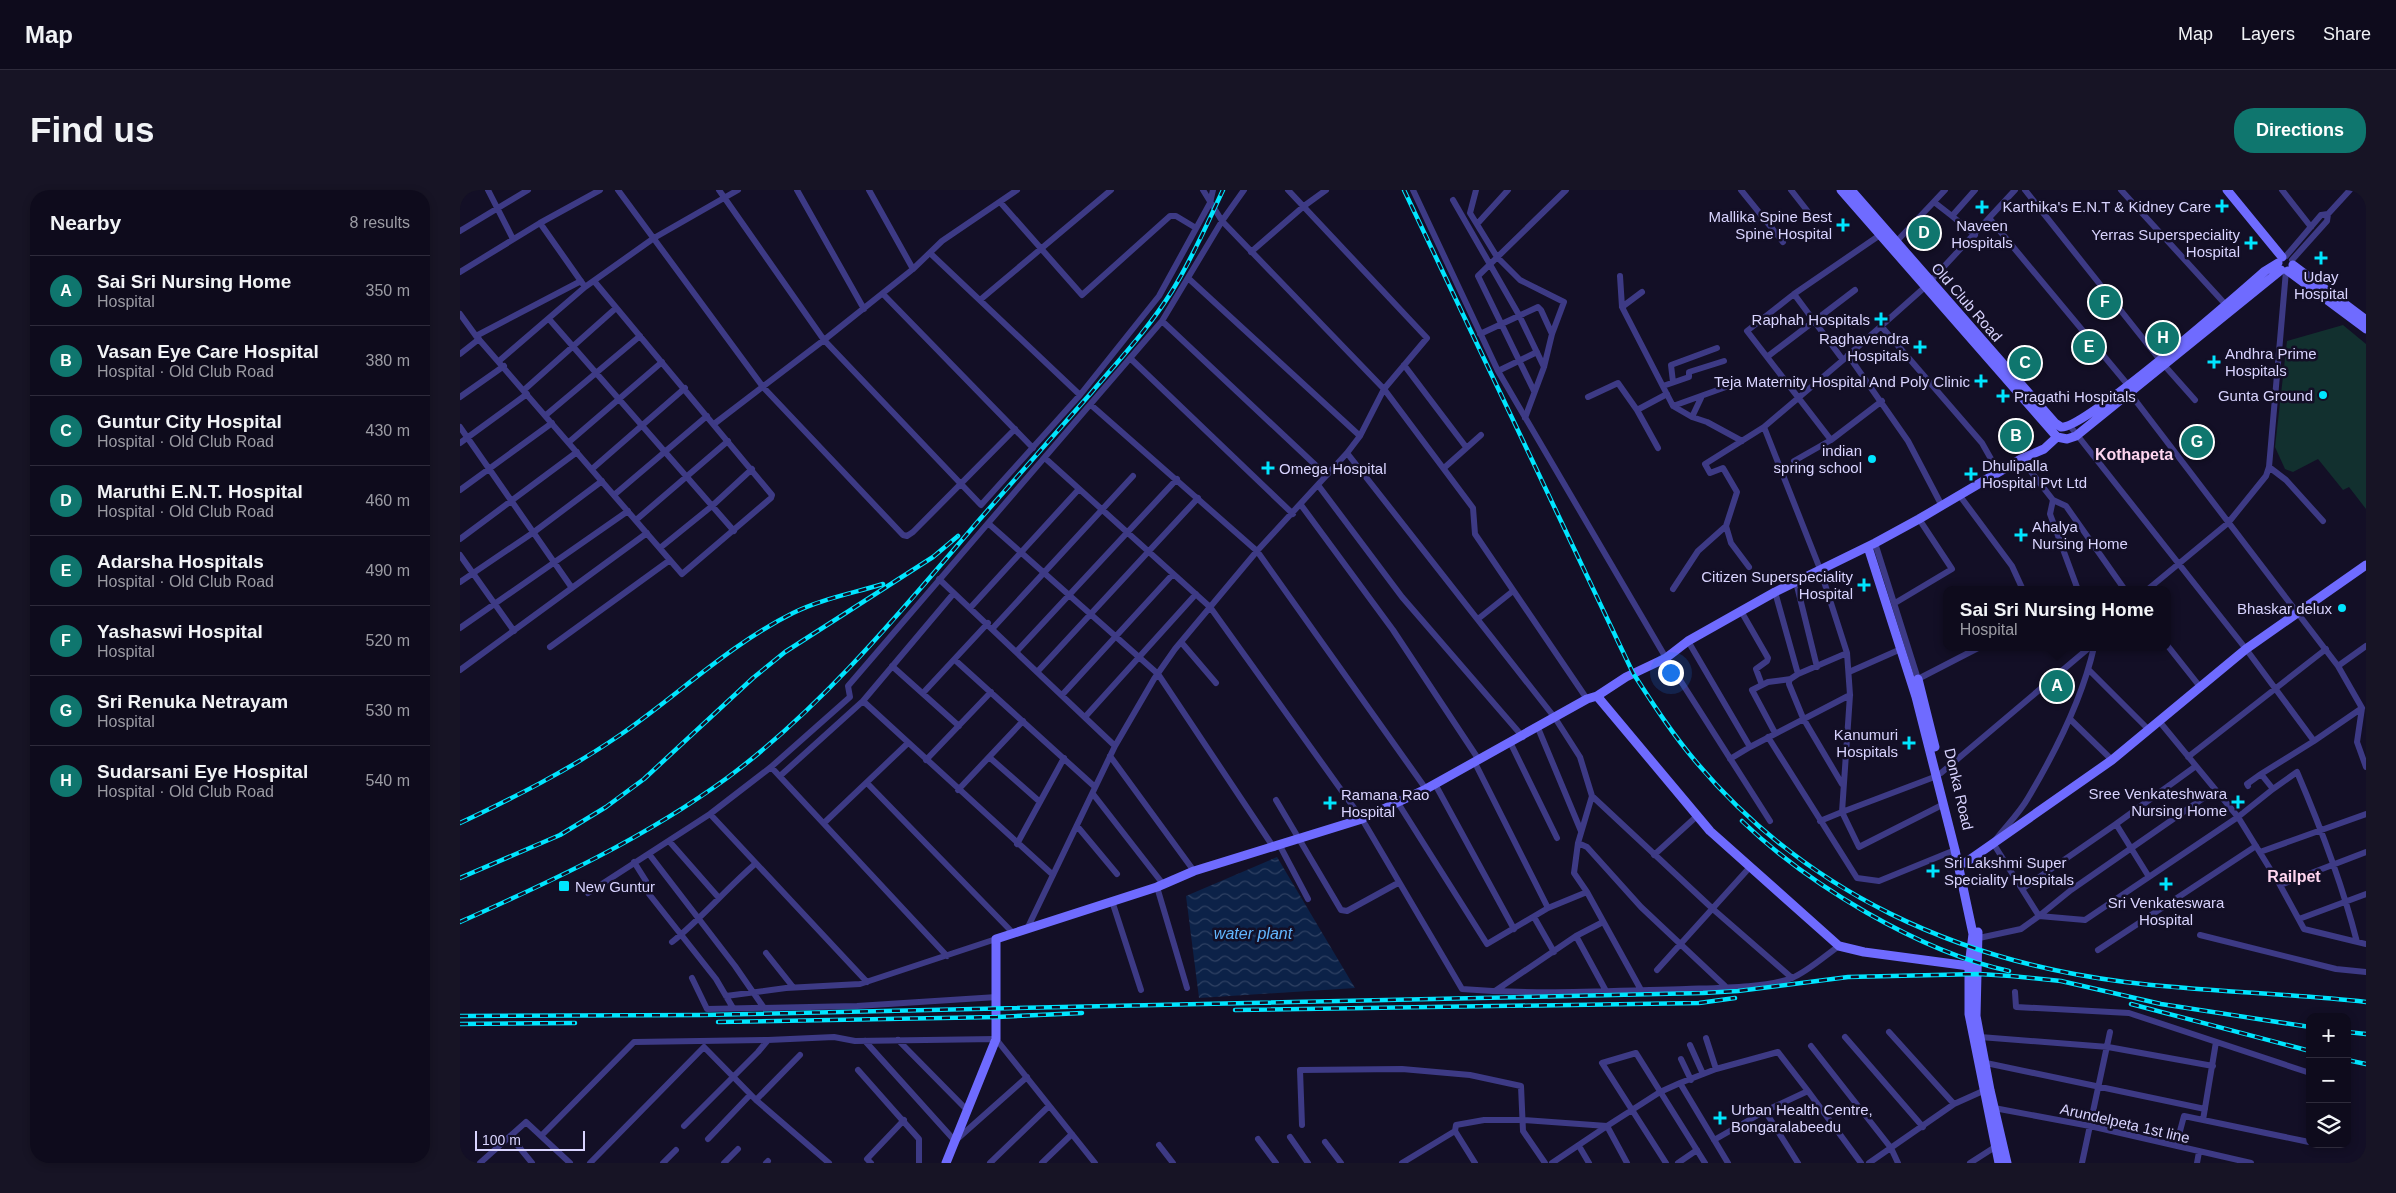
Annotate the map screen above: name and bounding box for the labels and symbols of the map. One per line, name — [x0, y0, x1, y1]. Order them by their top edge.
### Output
place label: Karthika's E.N.T & Kidney Care — [2002, 198, 2211, 215]
marker: Karthika's E.N.T & Kidney Care — [2215, 199, 2229, 213]
marker: Naveen Hospitals — [1975, 200, 1989, 214]
place label: Mallika Spine Best Spine Hospital — [1709, 208, 1833, 242]
pin: D — [1908, 214, 1940, 252]
place label: Naveen Hospitals — [1951, 217, 2013, 251]
marker: Mallika Spine Best Spine Hospital — [1836, 218, 1850, 232]
place label: Yerras Superspeciality Hospital — [2091, 226, 2240, 260]
marker: Yerras Superspeciality Hospital — [2244, 236, 2258, 250]
marker: Uday Hospital — [2314, 251, 2328, 265]
street label: Old Club Road — [1928, 259, 2006, 345]
place label: Uday Hospital — [2294, 268, 2348, 302]
pin: F — [2089, 283, 2121, 321]
place label: Raphah Hospitals — [1752, 311, 1870, 328]
marker: Raphah Hospitals — [1874, 312, 1888, 326]
pin: H — [2147, 319, 2179, 357]
pin: E — [2073, 328, 2105, 366]
place label: Raghavendra Hospitals — [1819, 330, 1910, 364]
marker: Raghavendra Hospitals — [1913, 340, 1927, 354]
pin: C — [2009, 344, 2041, 382]
place label: Andhra Prime Hospitals — [2225, 345, 2317, 379]
marker: Andhra Prime Hospitals — [2207, 355, 2221, 369]
place label: Teja Maternity Hospital And Poly Clinic — [1714, 373, 1970, 390]
marker: Teja Maternity Hospital And Poly Clinic — [1974, 374, 1988, 388]
place label: Gunta Ground — [2218, 387, 2313, 404]
place label: Pragathi Hospitals — [2014, 388, 2136, 405]
marker: Pragathi Hospitals — [1996, 389, 2010, 403]
marker: Gunta Ground — [2317, 389, 2329, 401]
pin: B — [2000, 417, 2032, 455]
pin: G — [2181, 423, 2213, 461]
place label: indian spring school — [1774, 442, 1862, 476]
district label: Kothapeta — [2095, 446, 2173, 463]
marker: indian spring school — [1866, 453, 1878, 465]
place label: Dhulipalla Hospital Pvt Ltd — [1982, 457, 2087, 491]
place label: Omega Hospital — [1279, 460, 1387, 477]
marker: Omega Hospital — [1261, 461, 1275, 475]
marker: Dhulipalla Hospital Pvt Ltd — [1964, 467, 1978, 481]
place label: Ahalya Nursing Home — [2032, 518, 2128, 552]
marker: Ahalya Nursing Home — [2014, 528, 2028, 542]
place label: Citizen Superspeciality Hospital — [1701, 568, 1853, 602]
marker: Citizen Superspeciality Hospital — [1857, 578, 1871, 592]
place label: Bhaskar delux — [2237, 600, 2332, 617]
marker: Bhaskar delux — [2336, 602, 2348, 614]
your location — [1658, 660, 1684, 686]
pin: A — [2041, 667, 2073, 705]
place label: Kanumuri Hospitals — [1834, 726, 1898, 760]
marker: Kanumuri Hospitals — [1902, 736, 1916, 750]
street label: Donka Road — [1941, 746, 1977, 832]
place label: Sree Venkateshwara Nursing Home — [2089, 785, 2228, 819]
place label: Ramana Rao Hospital — [1341, 786, 1429, 820]
marker: Sree Venkateshwara Nursing Home — [2231, 795, 2245, 809]
marker: Ramana Rao Hospital — [1323, 796, 1337, 810]
place label: Sri Lakshmi Super Speciality Hospitals — [1944, 854, 2074, 888]
marker: Sri Lakshmi Super Speciality Hospitals — [1926, 864, 1940, 878]
district label: Railpet — [2267, 868, 2321, 885]
marker: Sri Venkateswara Hospital — [2159, 877, 2173, 891]
place label: New Guntur — [575, 878, 655, 895]
marker: New Guntur — [557, 879, 571, 893]
place label: Sri Venkateswara Hospital — [2108, 894, 2225, 928]
water label: water plant — [1214, 925, 1293, 942]
street label: Arundelpeta 1st line — [2058, 1100, 2192, 1146]
place label: Urban Health Centre, Bongaralabeedu — [1731, 1101, 1873, 1135]
marker: Urban Health Centre, Bongaralabeedu — [1713, 1111, 1727, 1125]
scale bar — [475, 1128, 585, 1151]

